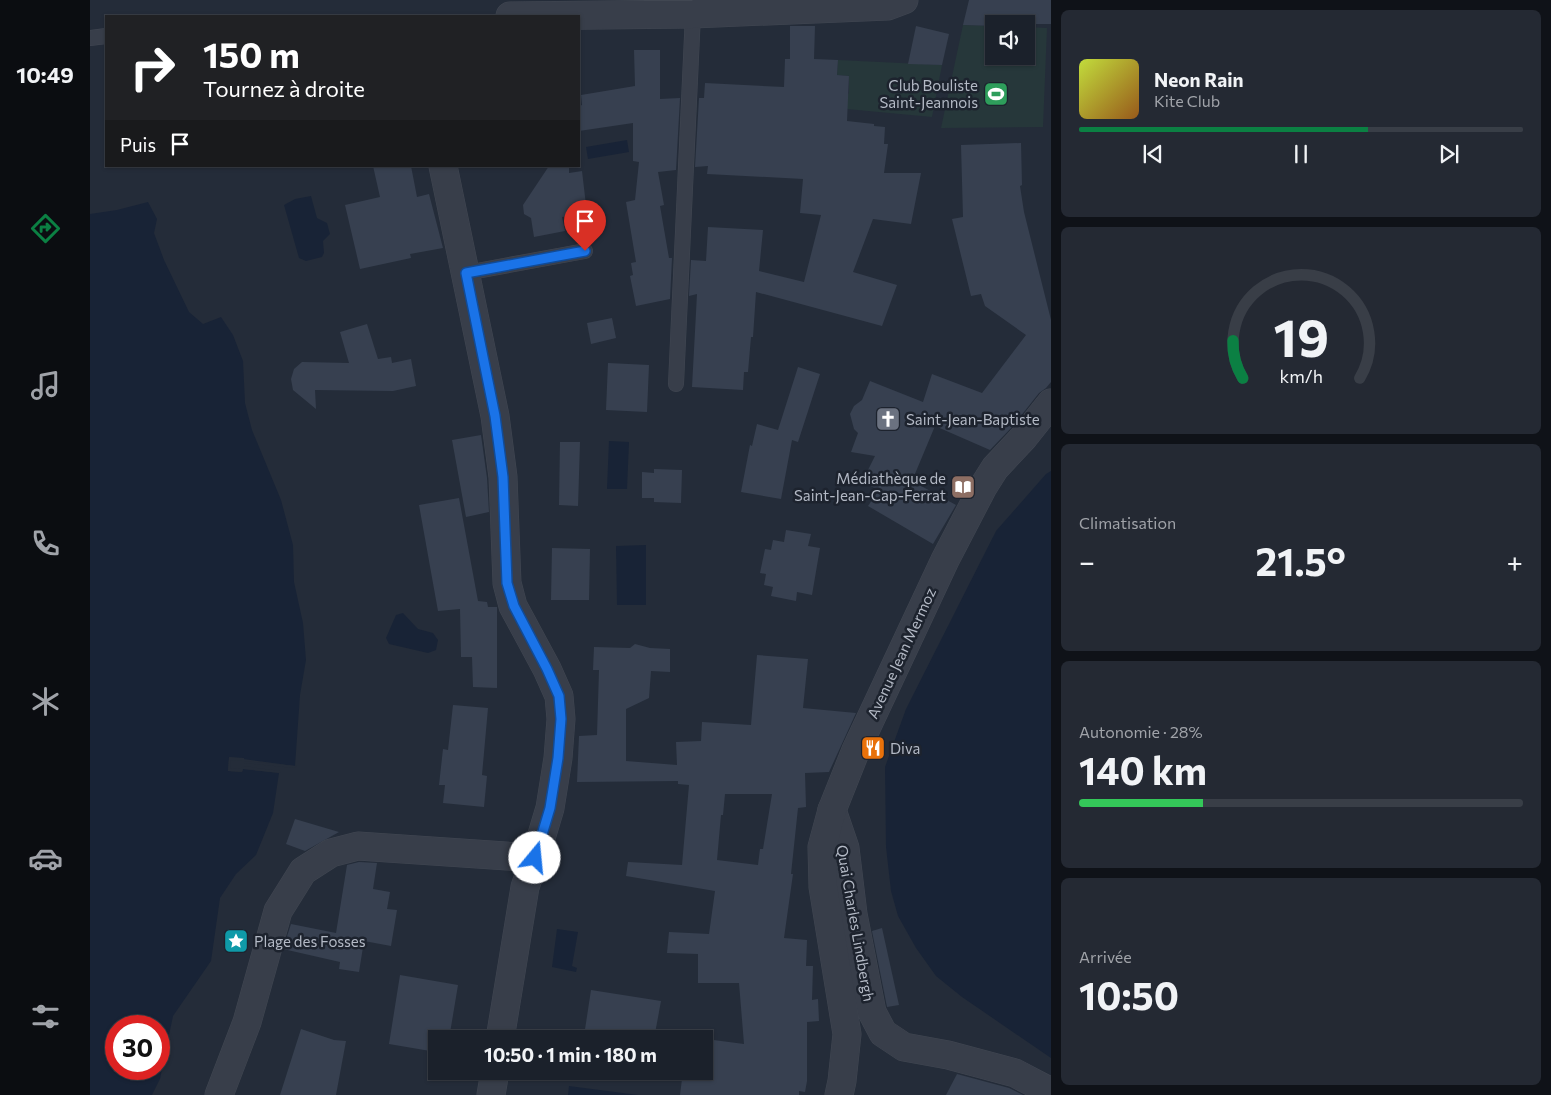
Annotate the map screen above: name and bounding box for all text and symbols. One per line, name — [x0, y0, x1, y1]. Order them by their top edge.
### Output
map controls — [985, 15, 1035, 65]
button: sound — [985, 15, 1035, 65]
text: 150 m — [203, 32, 300, 75]
icon: right — [120, 35, 185, 100]
text: 10:49 — [16, 61, 74, 88]
text: Neon Rain — [1154, 68, 1244, 91]
text: Tournez à droite — [203, 75, 365, 102]
place label: Club Bouliste Saint-Jeannois — [879, 76, 978, 111]
sports icon: Club Bouliste Saint-Jeannois — [983, 81, 1009, 107]
text: Kite Club — [1154, 91, 1220, 110]
icon: arrive — [166, 130, 194, 158]
text: Puis — [120, 133, 156, 156]
icon: previous — [1139, 140, 1167, 168]
icon: pause — [1287, 140, 1315, 168]
icon: next — [1435, 140, 1463, 168]
pin — [564, 200, 606, 251]
icon: arrive — [571, 207, 599, 235]
icon: directions — [28, 211, 63, 246]
text: 19 — [1273, 304, 1329, 368]
text: km/h — [1279, 365, 1323, 387]
icon: music — [28, 368, 63, 403]
church icon: Saint-Jean-Baptiste — [875, 406, 901, 432]
place label: Saint-Jean-Baptiste — [906, 410, 1040, 428]
place label: Médiathèque de Saint-Jean-Cap-Ferrat — [794, 469, 946, 504]
library icon: Médiathèque de Saint-Jean-Cap-Ferrat — [950, 474, 976, 500]
text: Climatisation — [1079, 513, 1176, 532]
icon: phone — [28, 526, 63, 561]
text: 21.5° — [1256, 537, 1346, 584]
text: − — [1079, 544, 1095, 578]
text: + — [1507, 544, 1523, 578]
street label: Avenue Jean Mermoz — [863, 585, 939, 721]
icon: climate — [28, 684, 63, 719]
text: Autonomie · 28% — [1079, 722, 1203, 741]
restaurant icon: Diva — [860, 735, 886, 761]
place label: Diva — [890, 739, 920, 757]
text: 140 km — [1079, 746, 1207, 793]
position arrow — [508, 831, 560, 883]
icon: car — [28, 841, 63, 876]
street label: Quai Charles Lindbergh — [833, 843, 879, 1003]
place icon: Plage des Fosses — [223, 928, 249, 954]
place label: Plage des Fosses — [254, 932, 366, 950]
text: Arrivée — [1079, 947, 1132, 966]
text: 10:50 — [1079, 971, 1179, 1018]
icon: filters — [28, 999, 63, 1034]
speed limit sign: 30 — [105, 1015, 170, 1080]
text: 10:50 · 1 min · 180 m — [484, 1043, 657, 1066]

